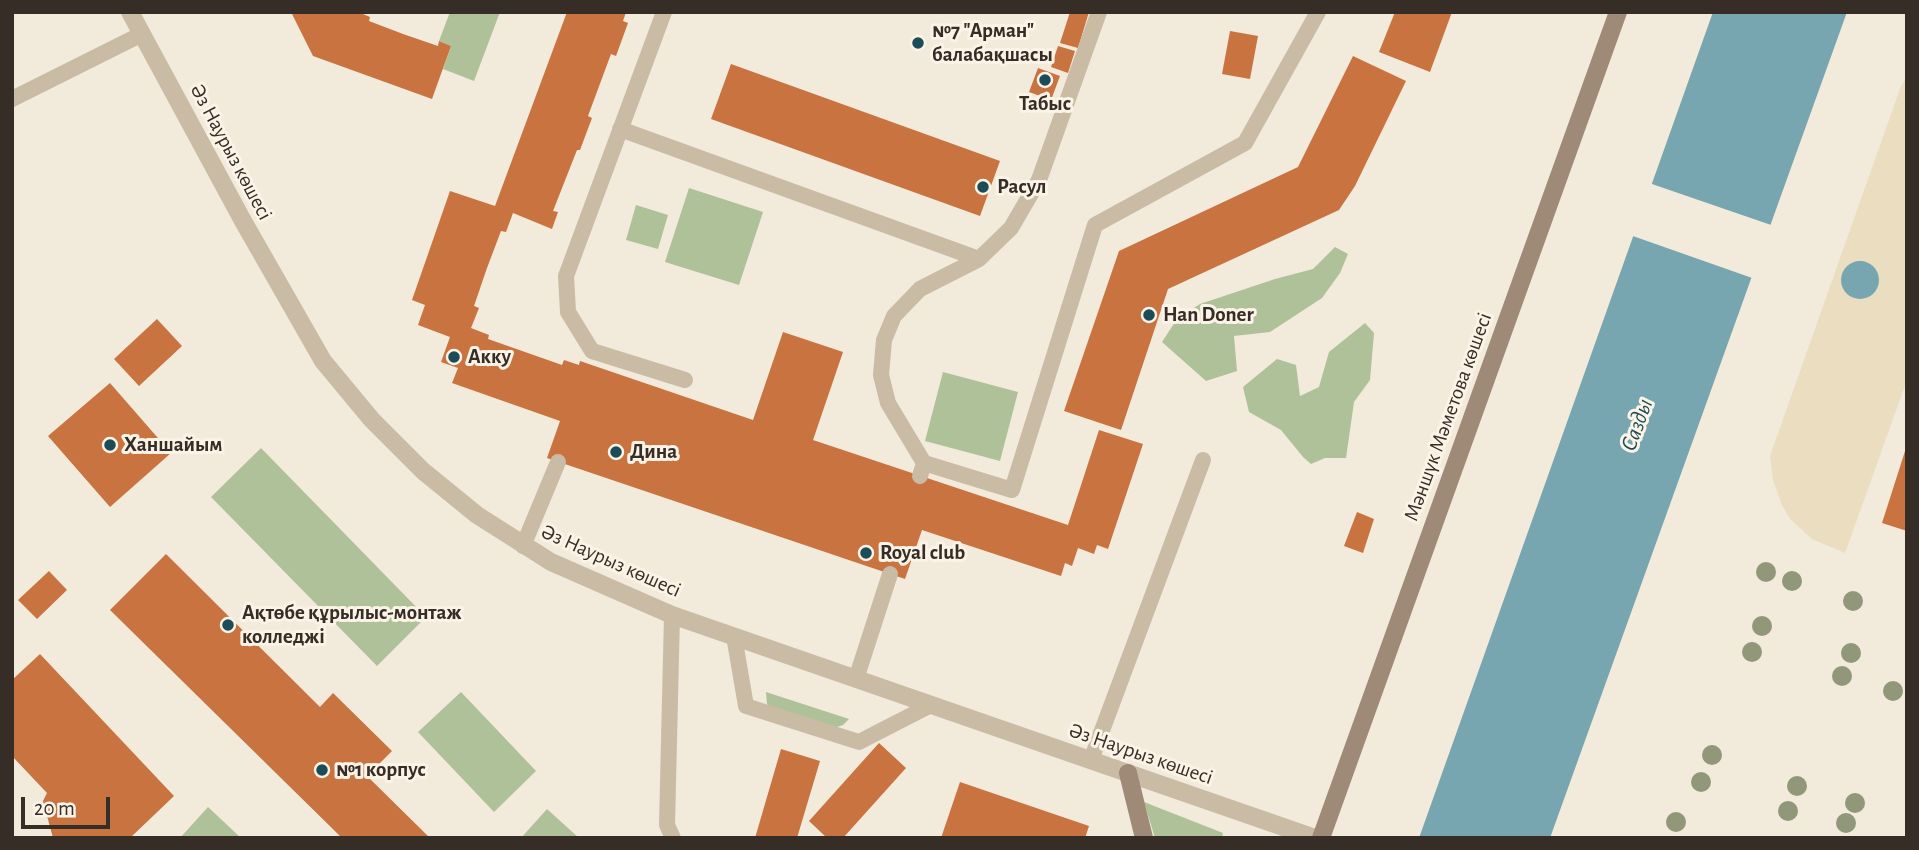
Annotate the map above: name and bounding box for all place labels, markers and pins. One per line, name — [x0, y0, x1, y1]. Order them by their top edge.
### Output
place label: №7 "Арман" балабақшасы — [932, 18, 1053, 68]
marker: №7 "Арман" балабақшасы — [910, 35, 926, 51]
marker: Табыс — [1037, 72, 1053, 88]
place label: Табыс — [1019, 91, 1071, 117]
place label: Расул — [997, 174, 1046, 200]
marker: Расул — [975, 179, 991, 195]
place label: Han Doner — [1163, 302, 1254, 328]
marker: Han Doner — [1141, 307, 1157, 323]
place label: Акку — [468, 344, 511, 370]
marker: Акку — [446, 349, 462, 365]
place label: Ханшайым — [124, 432, 222, 458]
marker: Ханшайым — [102, 437, 118, 453]
place label: Дина — [630, 439, 677, 465]
marker: Дина — [608, 444, 624, 460]
place label: Royal club — [880, 540, 965, 566]
marker: Royal club — [858, 545, 874, 561]
place label: Ақтөбе құрылыс-монтаж колледжі — [242, 600, 461, 650]
marker: Ақтөбе құрылыс-монтаж колледжі — [220, 617, 236, 633]
place label: №1 корпус — [336, 757, 426, 783]
marker: №1 корпус — [314, 762, 330, 778]

